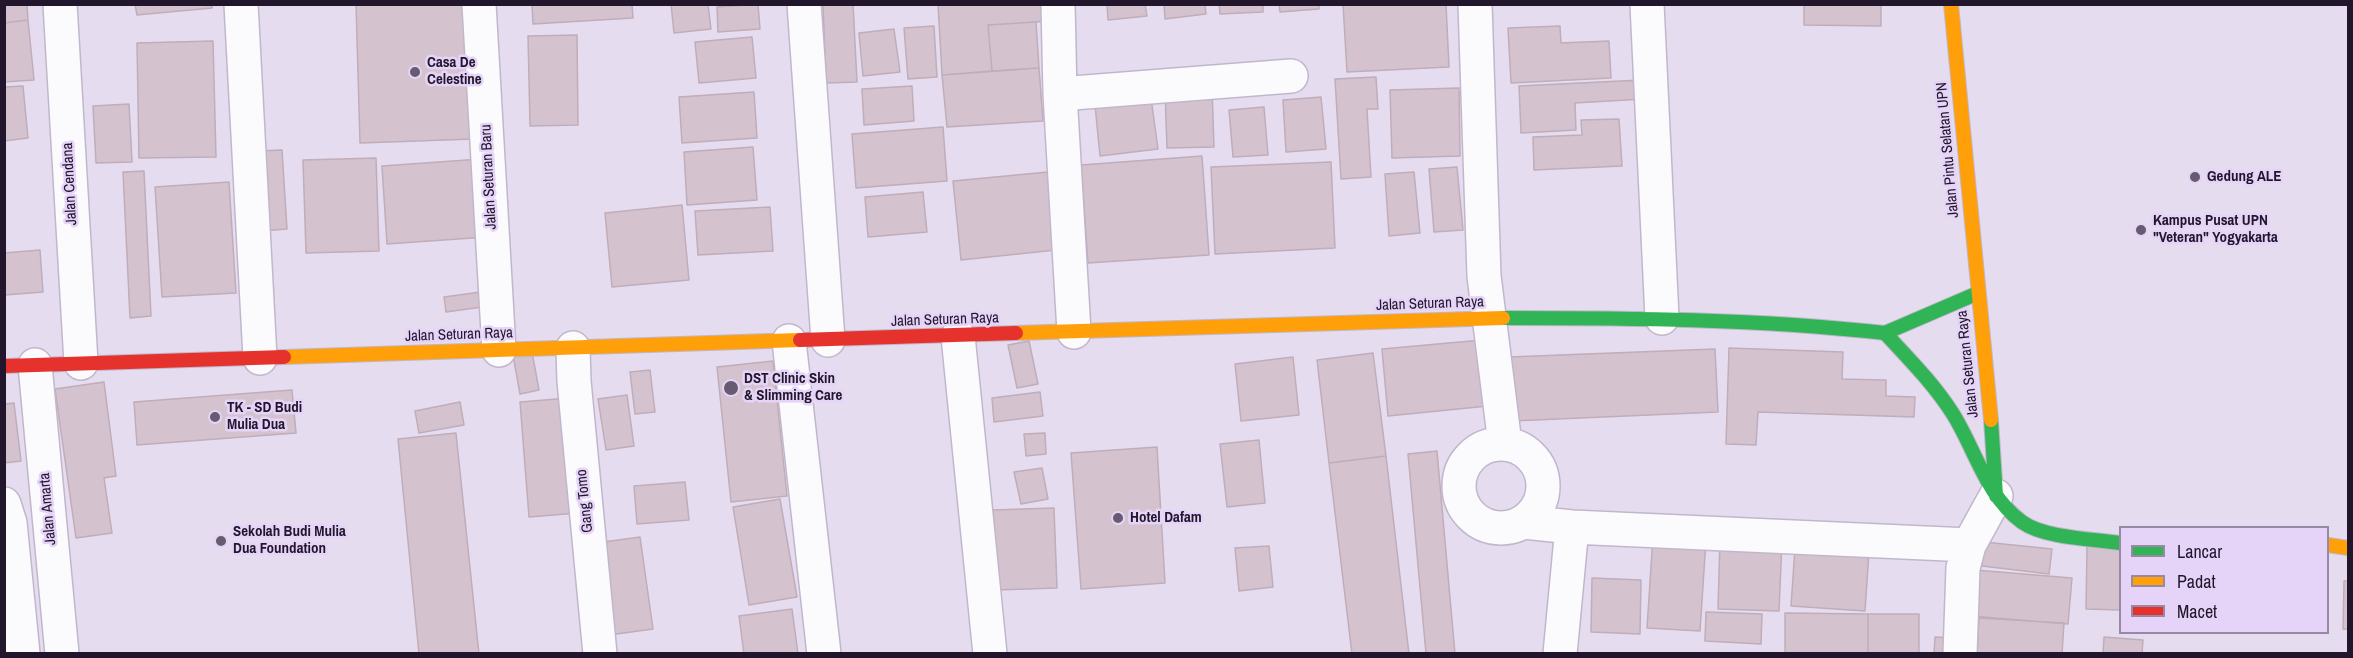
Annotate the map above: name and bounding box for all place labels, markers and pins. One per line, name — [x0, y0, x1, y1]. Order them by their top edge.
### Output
place label: Casa De Celestine — [427, 54, 482, 89]
marker: Casa De Celestine — [408, 65, 422, 79]
place label: Gedung ALE — [2207, 168, 2281, 186]
marker: Gedung ALE — [2188, 170, 2202, 184]
place label: Kampus Pusat UPN "Veteran" Yogyakarta — [2153, 212, 2278, 247]
marker: Kampus Pusat UPN "Veteran" Yogyakarta — [2134, 223, 2148, 237]
place label: DST Clinic Skin & Slimming Care — [744, 370, 842, 405]
marker: DST Clinic Skin & Slimming Care — [722, 379, 740, 397]
place label: TK - SD Budi Mulia Dua — [227, 399, 302, 434]
marker: TK - SD Budi Mulia Dua — [208, 410, 222, 424]
place label: Hotel Dafam — [1130, 509, 1202, 527]
marker: Hotel Dafam — [1111, 511, 1125, 525]
place label: Sekolah Budi Mulia Dua Foundation — [233, 523, 346, 558]
marker: Sekolah Budi Mulia Dua Foundation — [214, 534, 228, 548]

